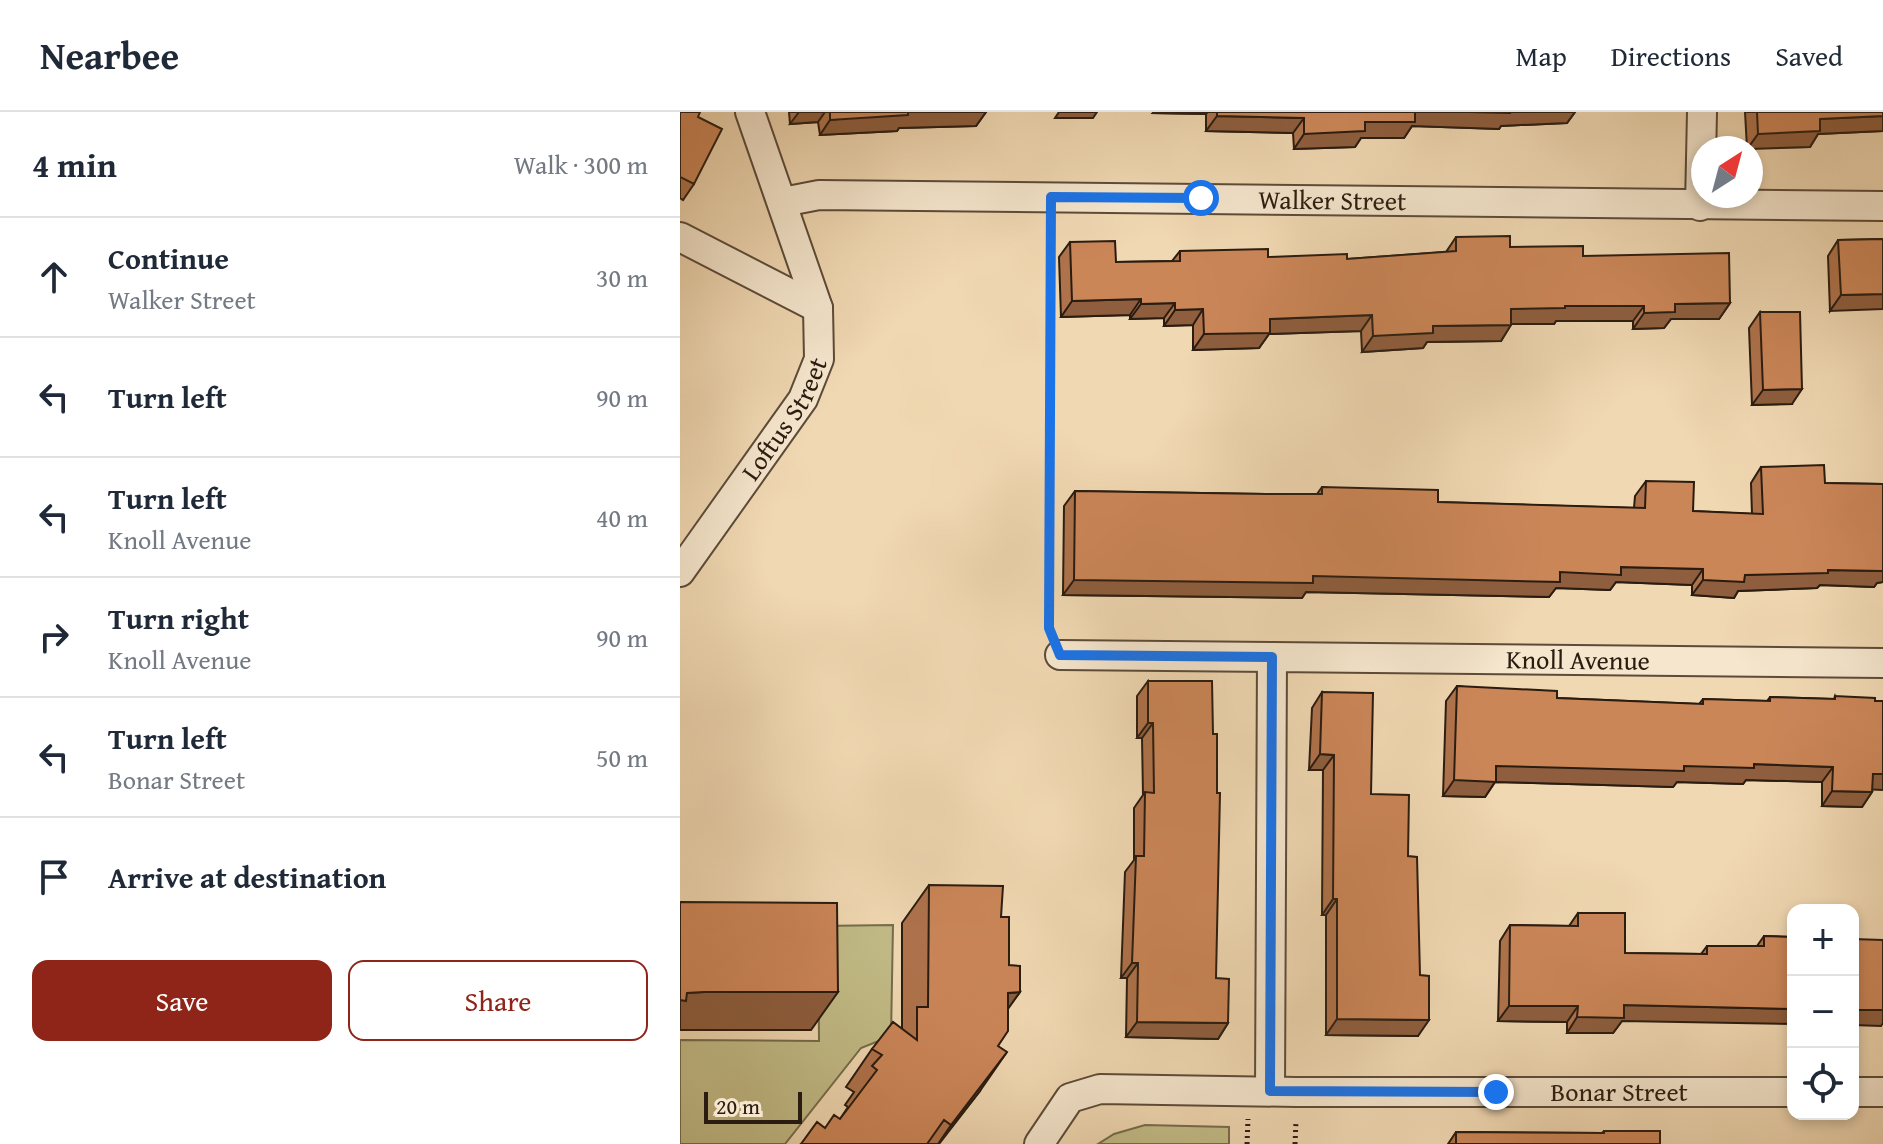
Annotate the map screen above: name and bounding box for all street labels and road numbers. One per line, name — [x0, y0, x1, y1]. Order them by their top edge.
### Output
street label: Walker Street — [1258, 180, 1406, 220]
street label: Loftus Street — [731, 351, 837, 488]
street label: Knoll Avenue — [1506, 639, 1650, 680]
street label: Bonar Street — [1551, 1072, 1688, 1111]

